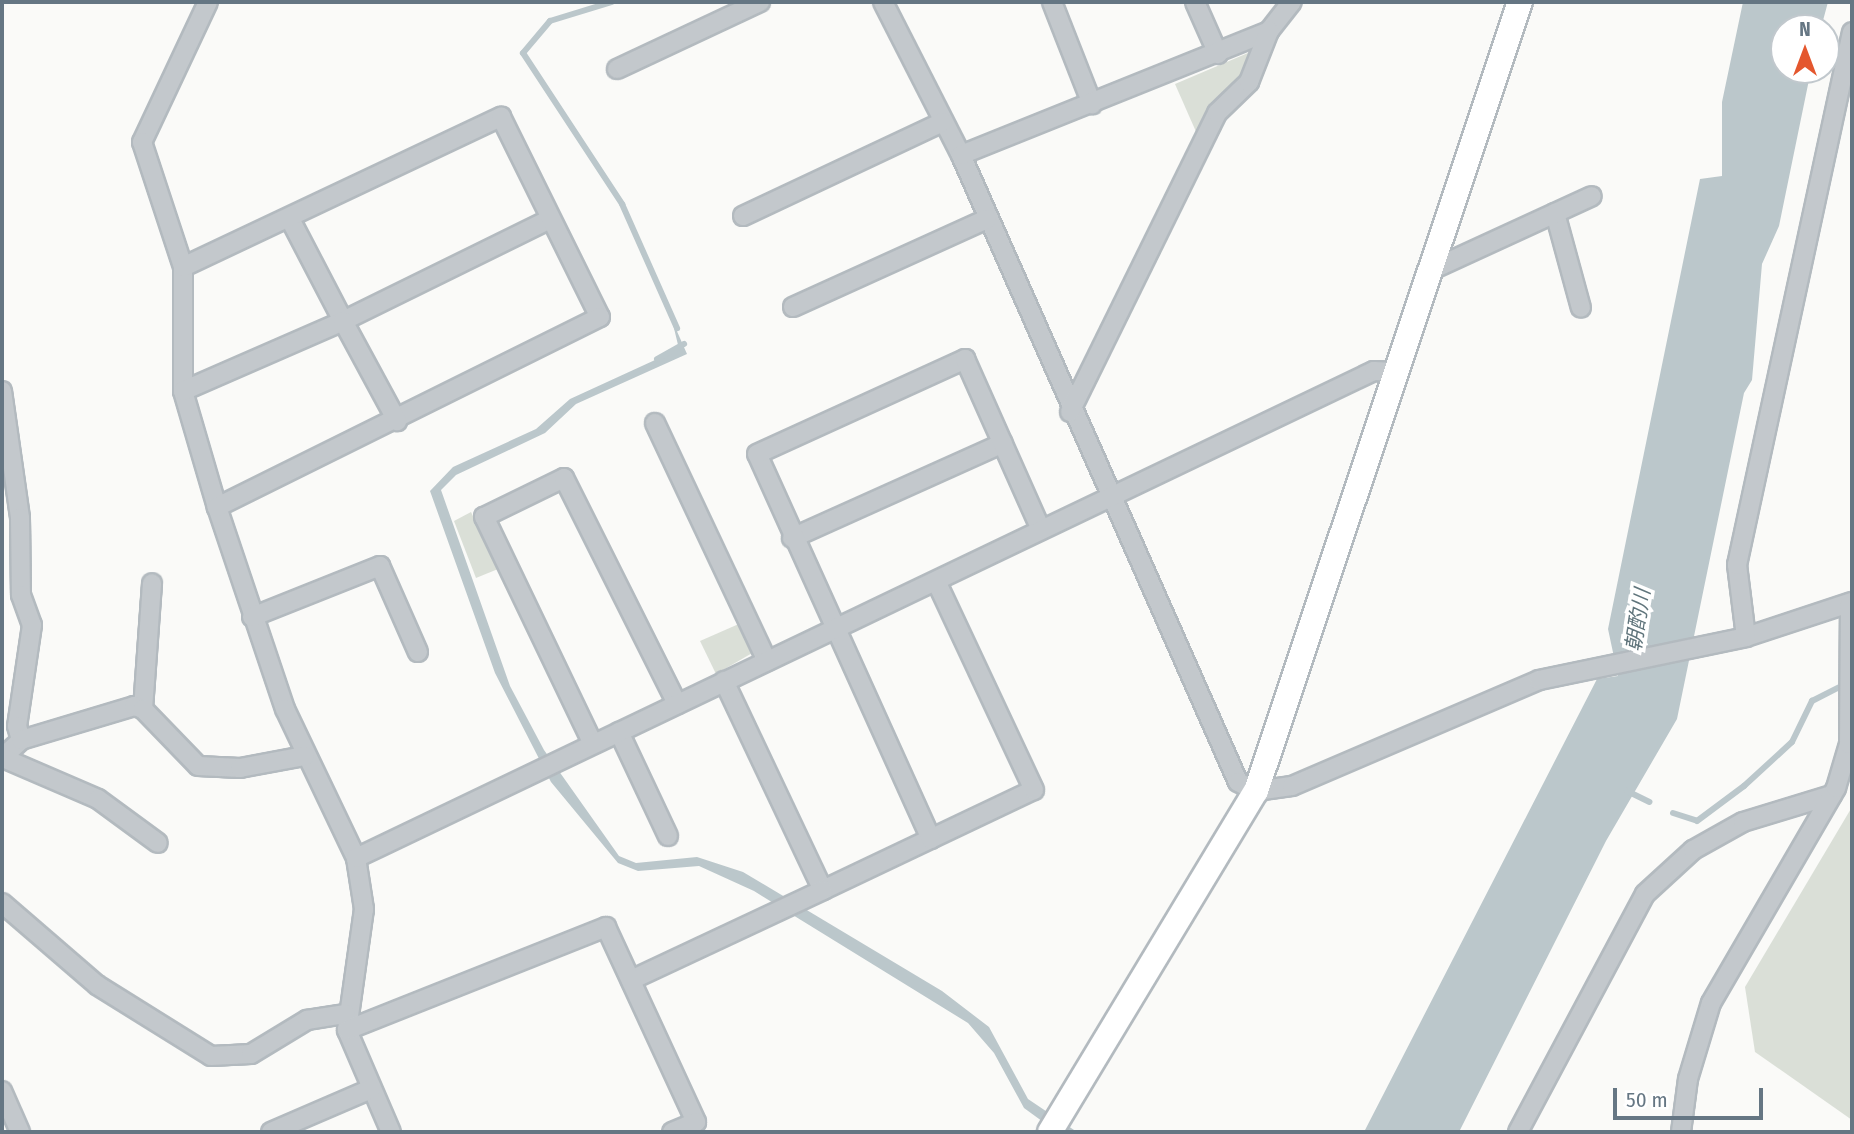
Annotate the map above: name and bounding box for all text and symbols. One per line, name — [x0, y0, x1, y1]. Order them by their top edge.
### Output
north arrow — [1770, 14, 1840, 84]
text: N — [1799, 18, 1811, 41]
water label: 朝酌川 — [1621, 587, 1655, 653]
scale bar — [1616, 1074, 1766, 1118]
text: 50 m — [1626, 1087, 1668, 1113]

